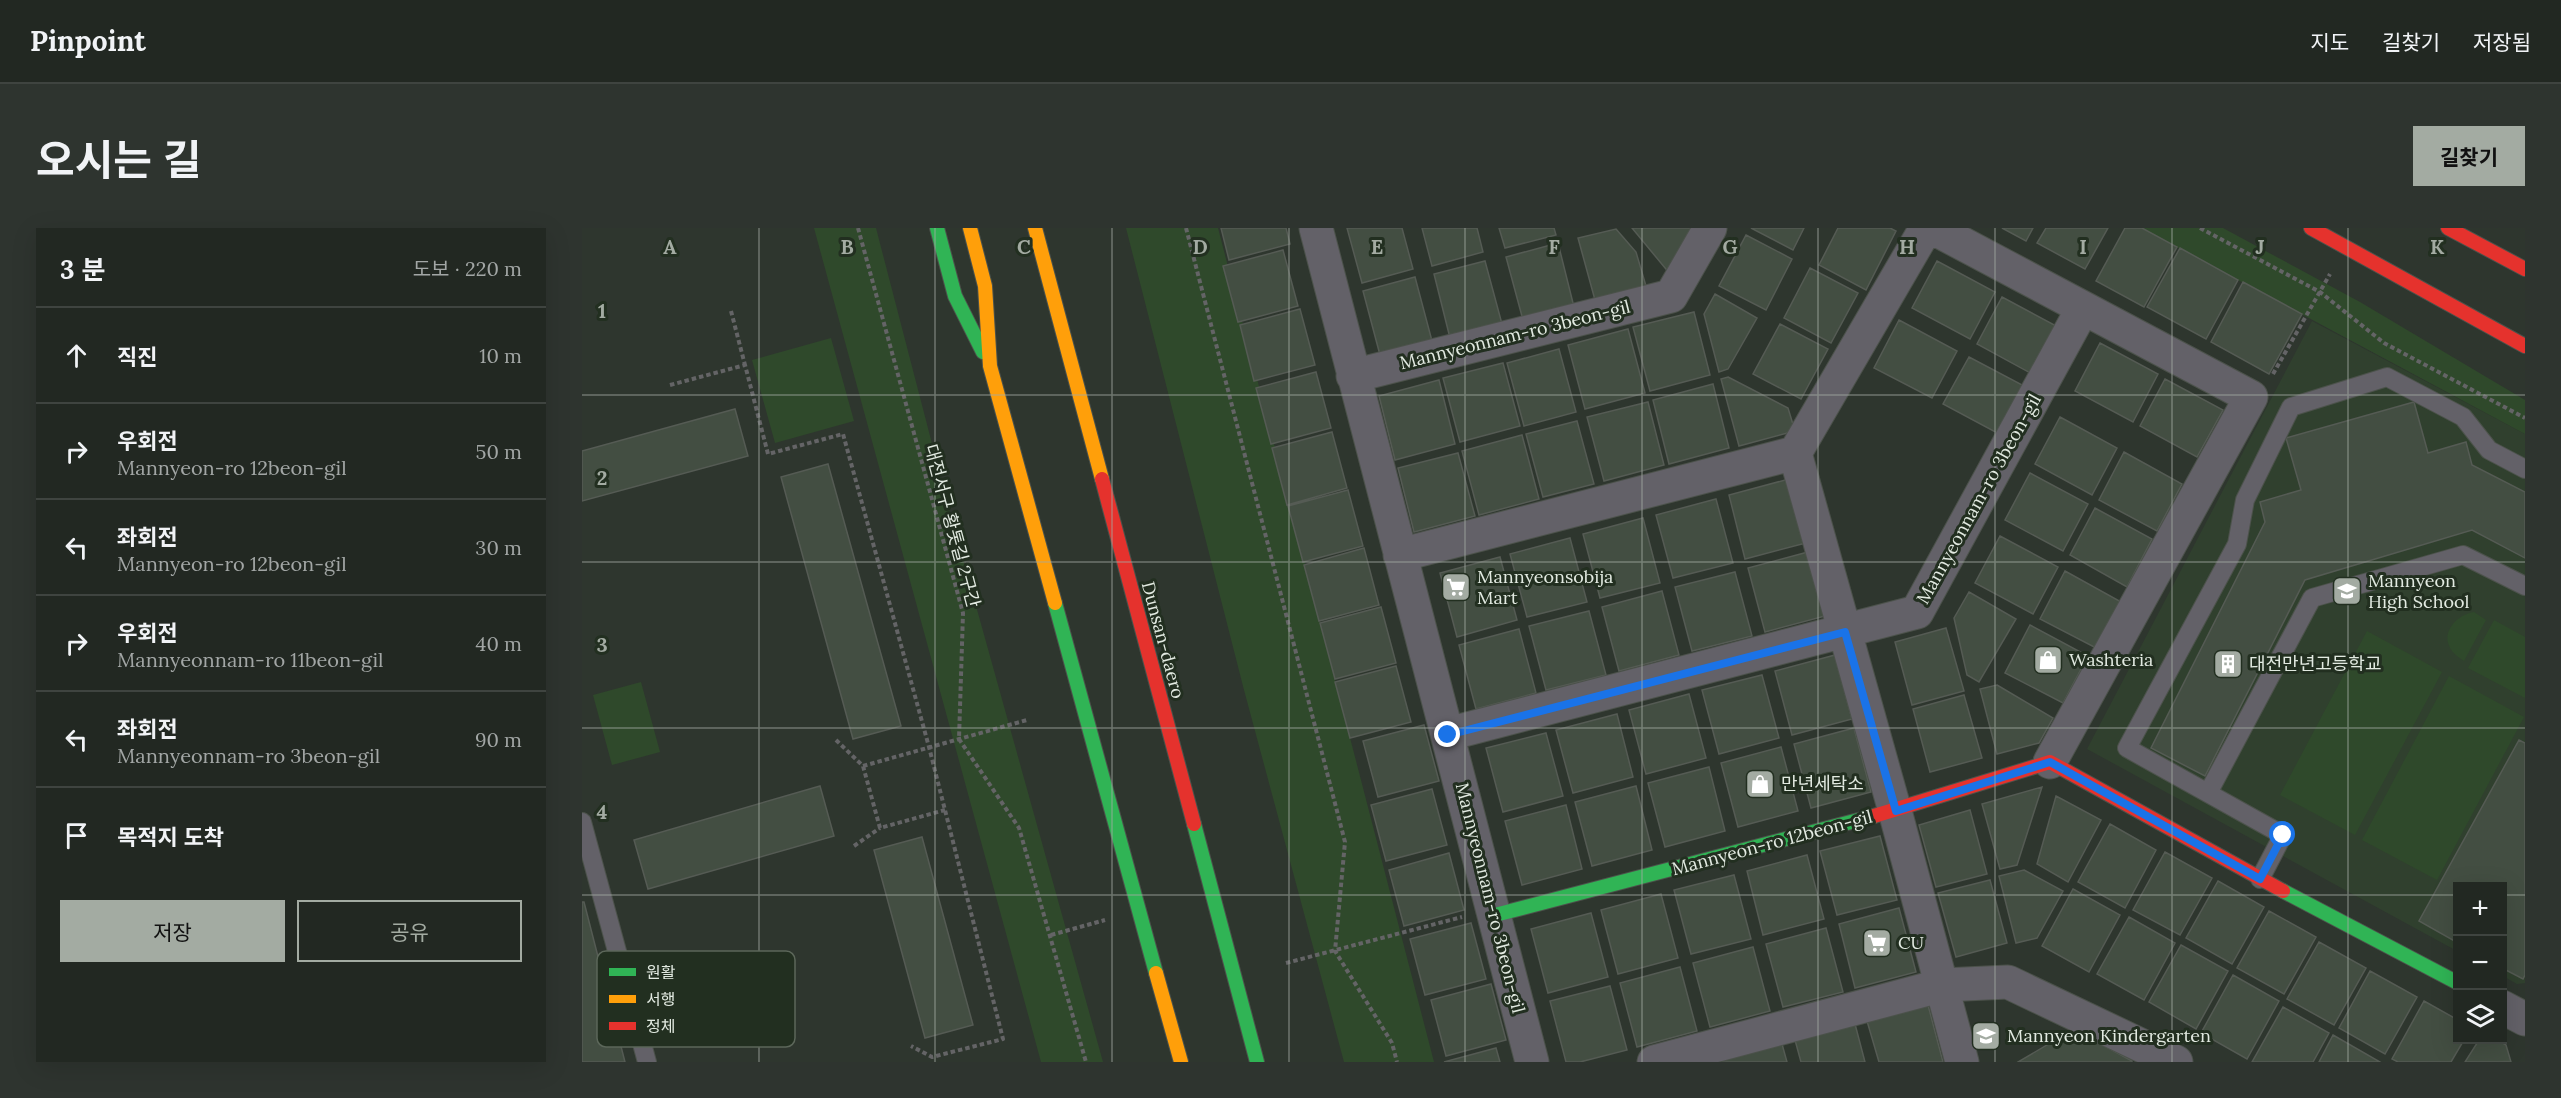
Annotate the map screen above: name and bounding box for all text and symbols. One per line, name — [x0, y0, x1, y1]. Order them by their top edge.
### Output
text: Pinpoint — [30, 23, 146, 59]
text: 지도 — [2310, 29, 2349, 56]
text: 길찾기 — [2382, 29, 2440, 56]
text: 저장됨 — [2473, 29, 2531, 56]
button: 길찾기 — [2413, 126, 2525, 186]
text: 오시는 길 — [36, 133, 202, 187]
text: A — [663, 234, 677, 259]
text: B — [840, 234, 854, 259]
text: C — [1017, 234, 1031, 259]
text: D — [1192, 234, 1208, 259]
text: E — [1371, 234, 1383, 259]
text: F — [1548, 234, 1560, 259]
text: G — [1722, 234, 1738, 259]
text: H — [1899, 234, 1915, 259]
text: I — [2079, 234, 2087, 259]
text: J — [2255, 234, 2265, 259]
text: K — [2430, 234, 2445, 259]
text: 3 분 — [60, 253, 105, 286]
text: 도보 · 220 m — [413, 256, 522, 281]
street label: Mannyeonnam-ro 3beon-gil — [1397, 295, 1633, 374]
text: 1 — [598, 298, 606, 323]
icon: ahead — [60, 339, 93, 372]
text: 직진 — [117, 343, 157, 371]
text: 10 m — [479, 343, 522, 368]
street label: Mannyeonnam-ro 3beon-gil — [1911, 390, 2046, 608]
text: 우회전 — [117, 427, 178, 455]
icon: right — [60, 435, 93, 468]
text: 50 m — [476, 439, 522, 464]
street label: 대전서구 황톳길 2구간 — [920, 442, 985, 610]
text: Mannyeon-ro 12beon-gil — [117, 455, 347, 480]
text: 2 — [597, 465, 607, 490]
text: 좌회전 — [117, 523, 178, 551]
icon: left — [60, 531, 93, 564]
text: 30 m — [475, 535, 522, 560]
text: Mannyeon-ro 12beon-gil — [117, 551, 347, 576]
place label: Mannyeonsobija Mart — [1477, 565, 1613, 609]
place label: Mannyeon High School — [2368, 569, 2469, 613]
supermarket icon: Mannyeonsobija Mart — [1440, 571, 1472, 603]
school or university icon: Mannyeon High School — [2331, 575, 2363, 607]
street label: Dunsan-daero — [1137, 579, 1190, 701]
text: 우회전 — [117, 619, 178, 647]
icon: right — [60, 627, 93, 660]
text: 40 m — [476, 631, 522, 656]
text: 3 — [596, 632, 608, 657]
shop icon: Washteria — [2032, 644, 2064, 676]
text: Mannyeonnam-ro 11beon-gil — [117, 647, 384, 672]
place label: Washteria — [2069, 648, 2153, 671]
building icon: 대전만년고등학교 — [2212, 648, 2244, 680]
place label: 대전만년고등학교 — [2249, 652, 2381, 675]
text: 좌회전 — [117, 715, 178, 743]
route end — [1434, 721, 1460, 747]
icon: left — [60, 723, 93, 756]
text: 90 m — [475, 727, 522, 752]
text: Mannyeonnam-ro 3beon-gil — [117, 743, 380, 768]
shop icon: 만년세탁소 — [1744, 768, 1776, 800]
place label: 만년세탁소 — [1781, 772, 1864, 795]
street label: Mannyeonnam-ro 3beon-gil — [1451, 780, 1530, 1016]
text: 4 — [597, 799, 608, 824]
street label: Mannyeon-ro 12beon-gil — [1669, 805, 1875, 880]
icon: arrive — [60, 819, 93, 852]
route start — [2269, 821, 2295, 847]
text: 목적지 도착 — [117, 823, 224, 851]
map controls — [2453, 882, 2507, 1044]
button: + — [2453, 882, 2507, 936]
button: 저장 — [60, 900, 285, 962]
button: 공유 — [297, 900, 522, 962]
supermarket icon: CU — [1861, 927, 1893, 959]
place label: CU — [1898, 931, 1924, 954]
button: − — [2453, 936, 2507, 990]
legend — [597, 951, 795, 1047]
text: 원활 — [646, 962, 676, 982]
text: 서행 — [646, 989, 675, 1009]
button: layers — [2453, 990, 2507, 1044]
text: 정체 — [646, 1016, 675, 1036]
school or university icon: Mannyeon Kindergarten — [1970, 1020, 2002, 1052]
place label: Mannyeon Kindergarten — [2007, 1024, 2211, 1047]

